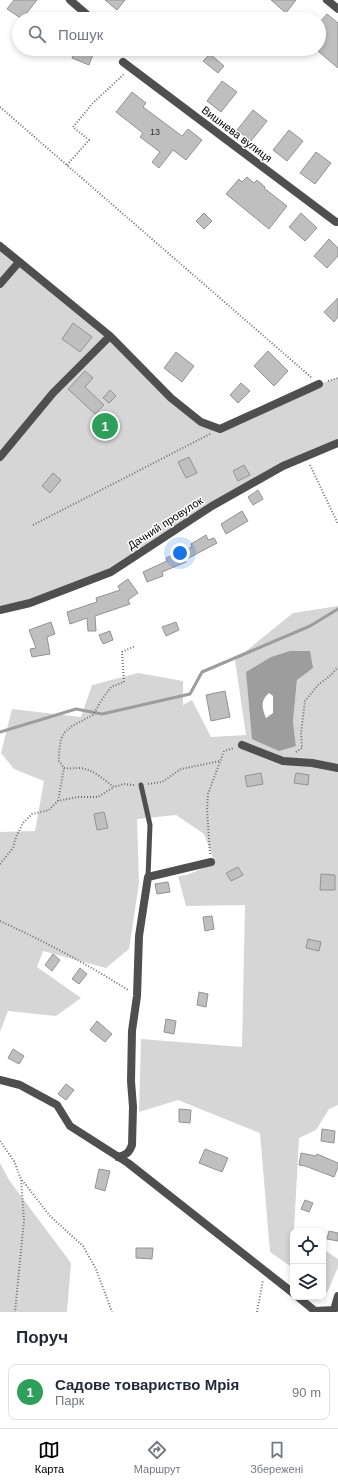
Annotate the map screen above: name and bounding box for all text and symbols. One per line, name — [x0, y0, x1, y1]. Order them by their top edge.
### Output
search box — [12, 12, 326, 56]
icon: search — [26, 23, 48, 45]
text: Пошук — [58, 26, 103, 43]
street label: Вишнева вулиця — [199, 104, 275, 164]
house number: 13 — [150, 127, 160, 137]
pin: 1 — [92, 411, 118, 441]
street label: Дачний провулок — [125, 494, 205, 552]
your location — [170, 543, 190, 563]
map controls — [290, 1228, 326, 1300]
button: locate — [290, 1228, 326, 1264]
button: layers — [290, 1264, 326, 1300]
text: Поруч — [16, 1328, 68, 1347]
text: Садове товариство Мрія — [55, 1376, 239, 1393]
text: 1 — [26, 1385, 34, 1400]
text: 90 m — [292, 1385, 321, 1400]
text: Парк — [55, 1393, 85, 1408]
tab: Карта — [35, 1439, 64, 1475]
tab: Маршрут — [134, 1439, 181, 1475]
tab: Збережені — [250, 1439, 303, 1475]

